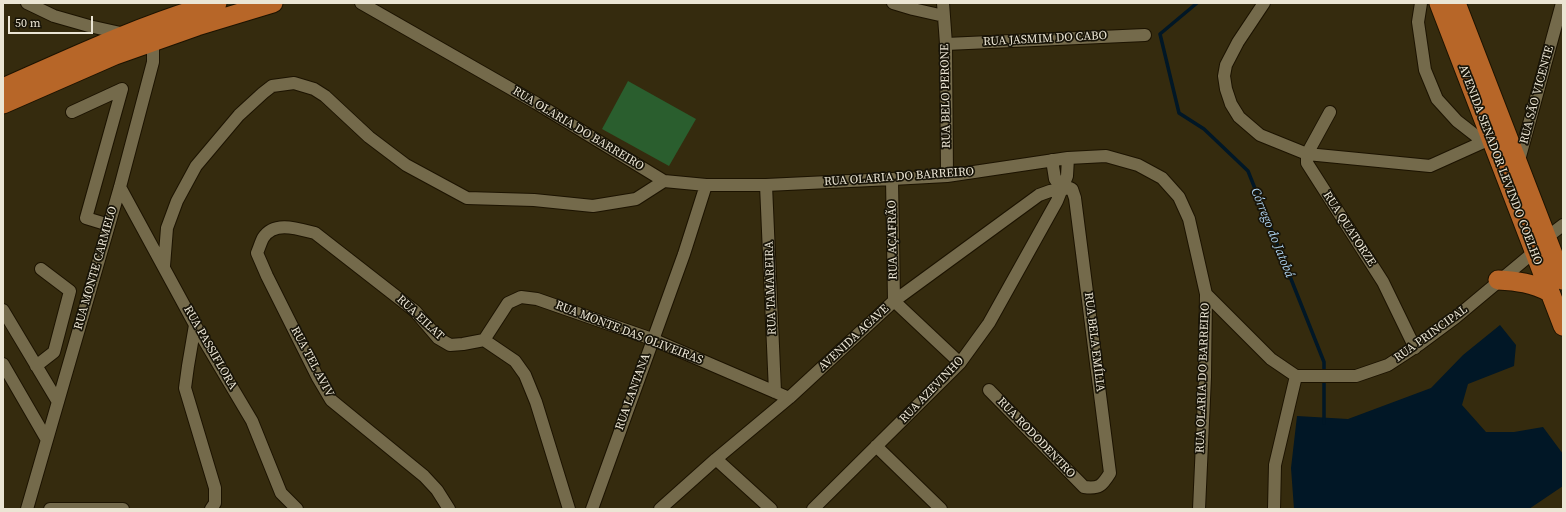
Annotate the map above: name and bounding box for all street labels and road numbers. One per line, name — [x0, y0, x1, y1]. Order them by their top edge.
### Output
street label: RUA JASMIM DO CABO — [983, 29, 1107, 49]
street label: RUA BELO PERONE — [938, 44, 954, 148]
street label: RUA SÃO VICENTE — [1517, 44, 1557, 146]
street label: AVENIDA SENADOR LEVINDO COELHO — [1455, 63, 1545, 267]
street label: RUA OLARIA DO BARREIRO — [510, 84, 646, 174]
street label: RUA OLARIA DO BARREIRO — [823, 165, 975, 189]
street label: RUA QUATORZE — [1319, 189, 1379, 269]
street label: RUA AÇAFRÃO — [885, 200, 901, 280]
street label: RUA MONTE CARMELO — [72, 205, 120, 331]
street label: RUA TAMAREIRA — [762, 241, 780, 335]
street label: RUA BELA EMÍLIA — [1081, 291, 1107, 393]
street label: RUA EILAT — [393, 293, 447, 343]
street label: RUA MONTE DAS OLIVEIRAS — [553, 298, 705, 368]
street label: AVENIDA AGAVE — [816, 302, 892, 374]
street label: RUA PASSIFLORA — [180, 303, 240, 393]
street label: RUA OLARIA DO BARREIRO — [1193, 303, 1213, 453]
street label: RUA PRINCIPAL — [1392, 303, 1470, 365]
street label: RUA TEL AVIV — [287, 324, 337, 400]
street label: RUA LANTANA — [612, 352, 654, 432]
street label: RUA AZEVINHO — [897, 354, 967, 426]
street label: RUA RODODENTRO — [994, 395, 1078, 481]

